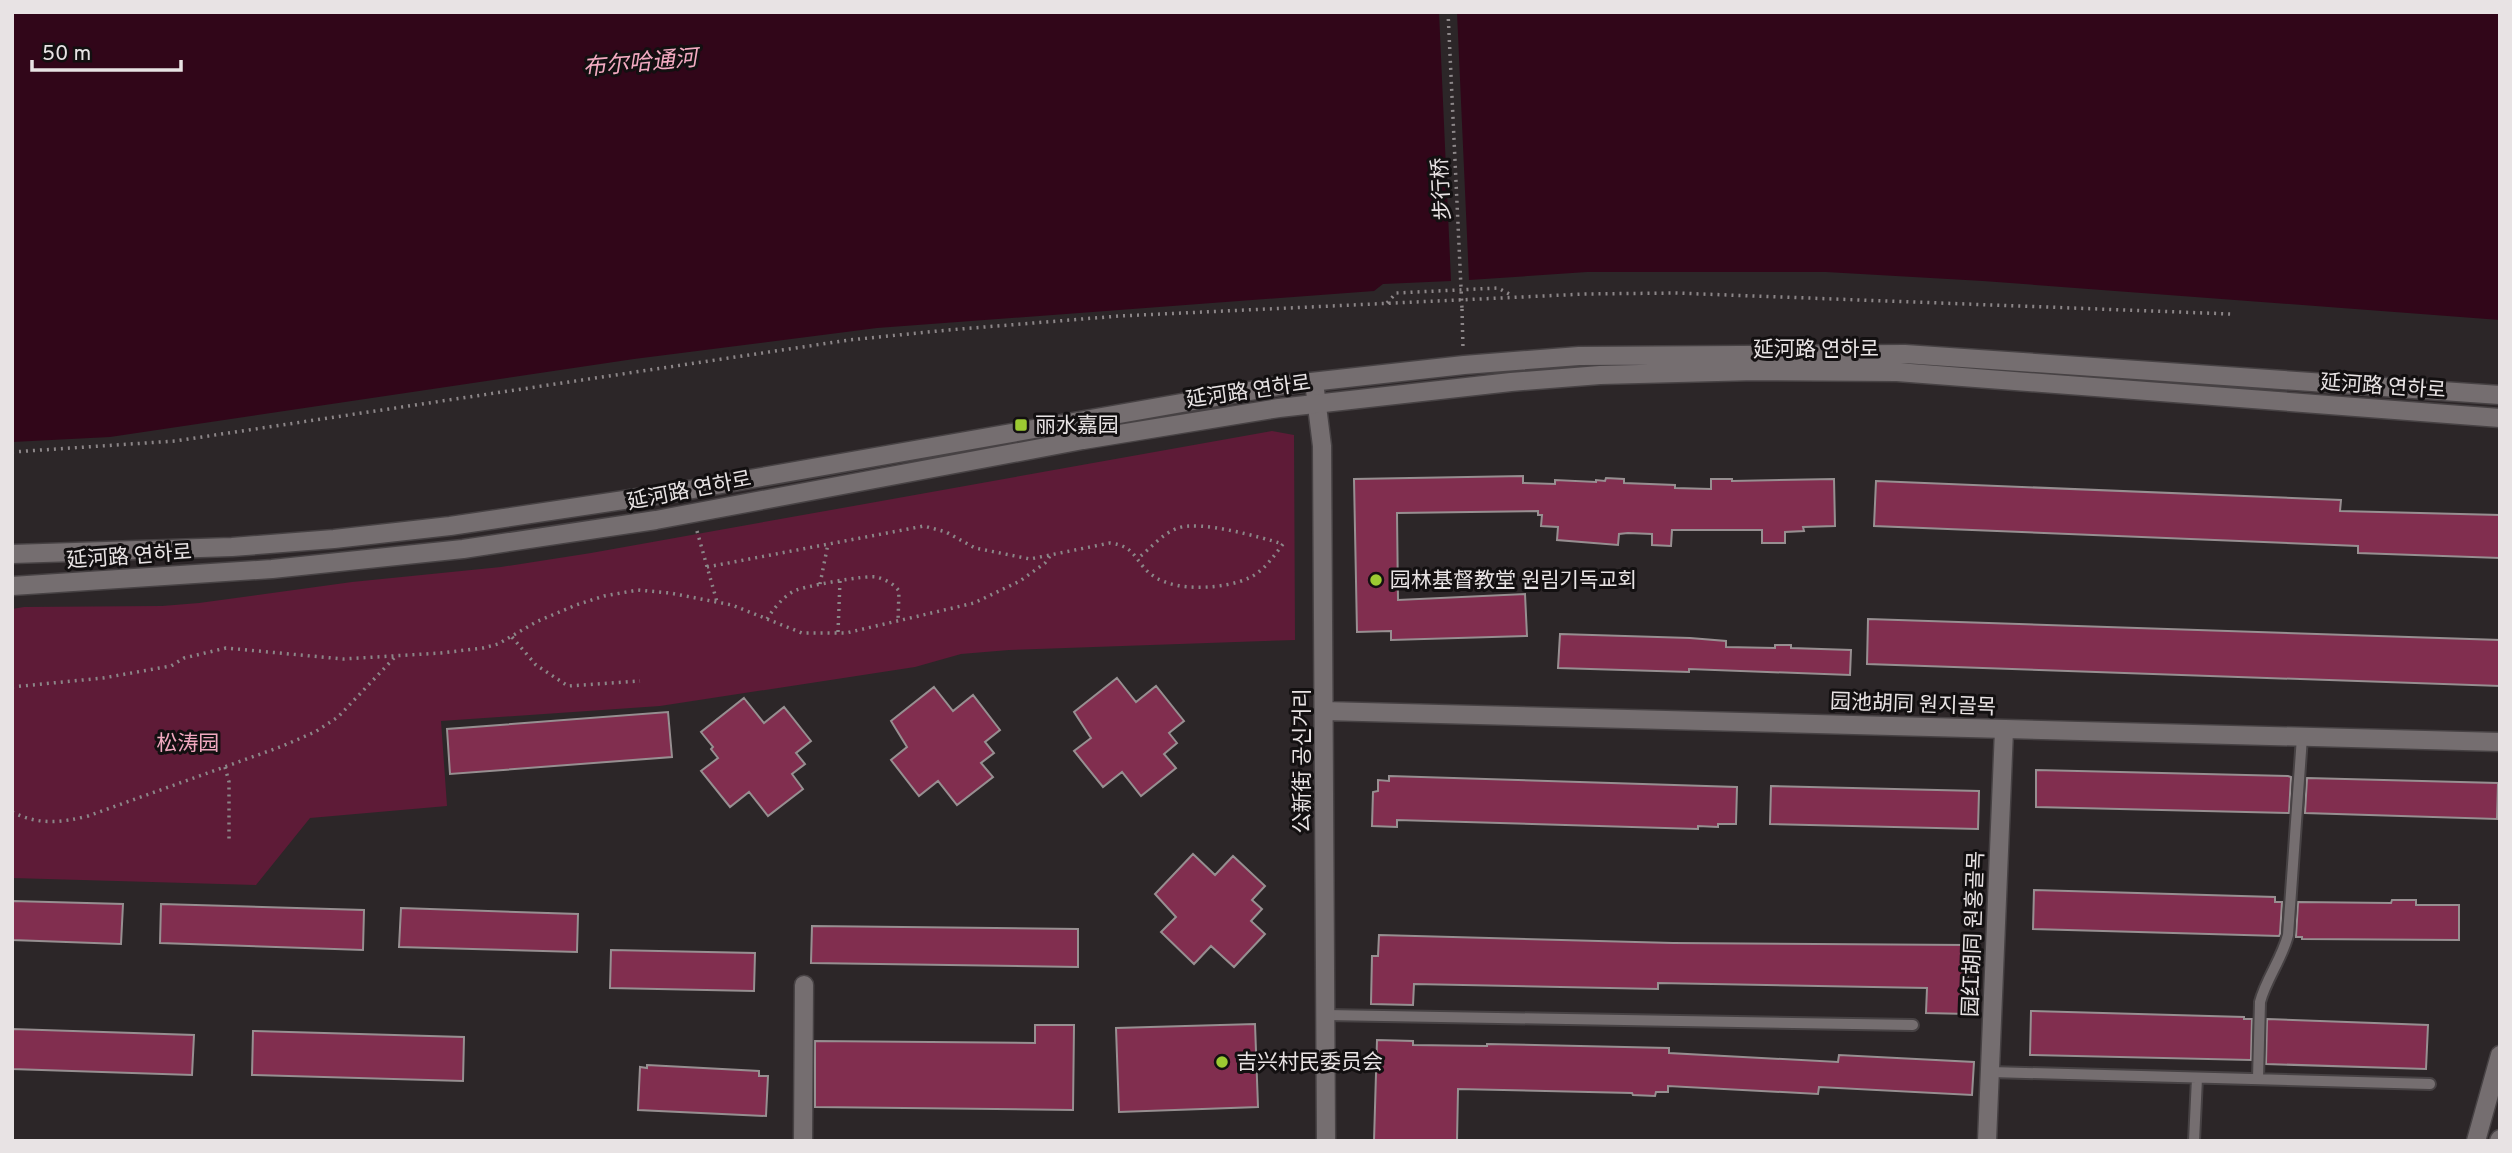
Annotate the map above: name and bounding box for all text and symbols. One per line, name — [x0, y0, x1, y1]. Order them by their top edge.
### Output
scale bar — [32, 28, 180, 72]
text: 50 m — [42, 41, 91, 68]
water label: 布尔哈通河 — [582, 45, 703, 84]
street label: 步行桥 — [1427, 157, 1458, 221]
street label: 延河路 연하로 — [1753, 337, 1879, 364]
street label: 延河路 연하로 — [1184, 370, 1312, 415]
street label: 延河路 연하로 — [2319, 370, 2447, 405]
place label: 丽水嘉园 — [1035, 413, 1119, 440]
marker: 丽水嘉园 — [1013, 417, 1029, 433]
street label: 延河路 연하로 — [625, 466, 754, 517]
street label: 延河路 연하로 — [65, 540, 193, 575]
place label: 园林基督教堂 원림기독교회 — [1390, 568, 1637, 595]
marker: 园林基督教堂 원림기독교회 — [1368, 572, 1384, 588]
street label: 公新街 공신거리 — [1290, 688, 1317, 834]
street label: 园池胡同 원지골목 — [1829, 689, 1996, 722]
park label: 松涛园 — [157, 731, 220, 758]
street label: 园红胡同 원홍골목 — [1958, 851, 1991, 1018]
place label: 吉兴村民委员会 — [1236, 1050, 1383, 1077]
marker: 吉兴村民委员会 — [1214, 1054, 1230, 1070]

